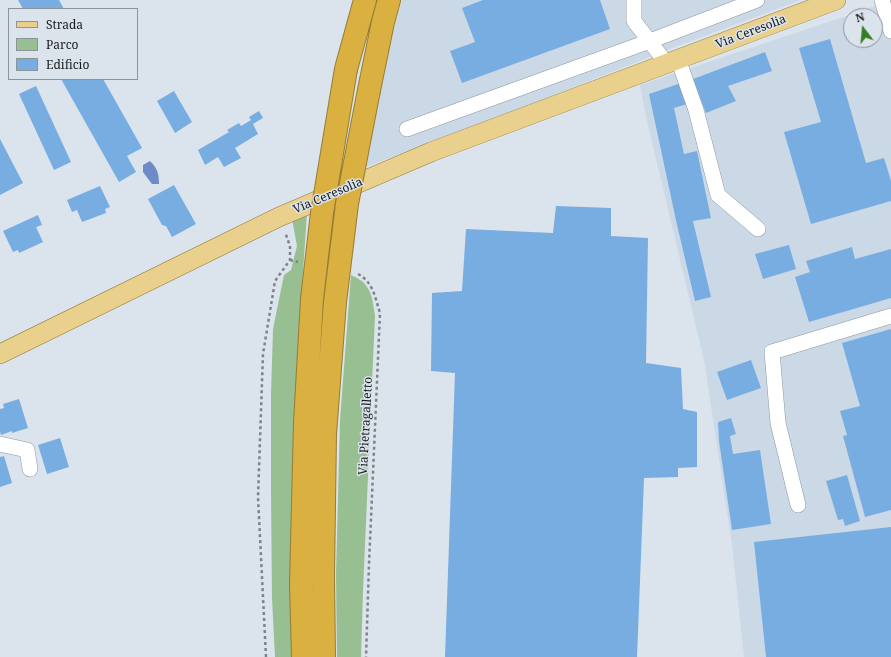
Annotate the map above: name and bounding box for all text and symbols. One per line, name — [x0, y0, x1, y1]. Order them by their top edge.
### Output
legend — [8, 8, 138, 80]
north arrow — [843, 8, 883, 48]
text: N — [854, 9, 866, 25]
street label: Via Ceresolia — [714, 12, 788, 52]
text: Strada — [46, 16, 83, 33]
text: Parco — [46, 36, 78, 53]
text: Edificio — [46, 56, 89, 73]
street label: Via Ceresolia — [291, 175, 365, 217]
street label: Via Pietragalletto — [356, 377, 376, 475]

